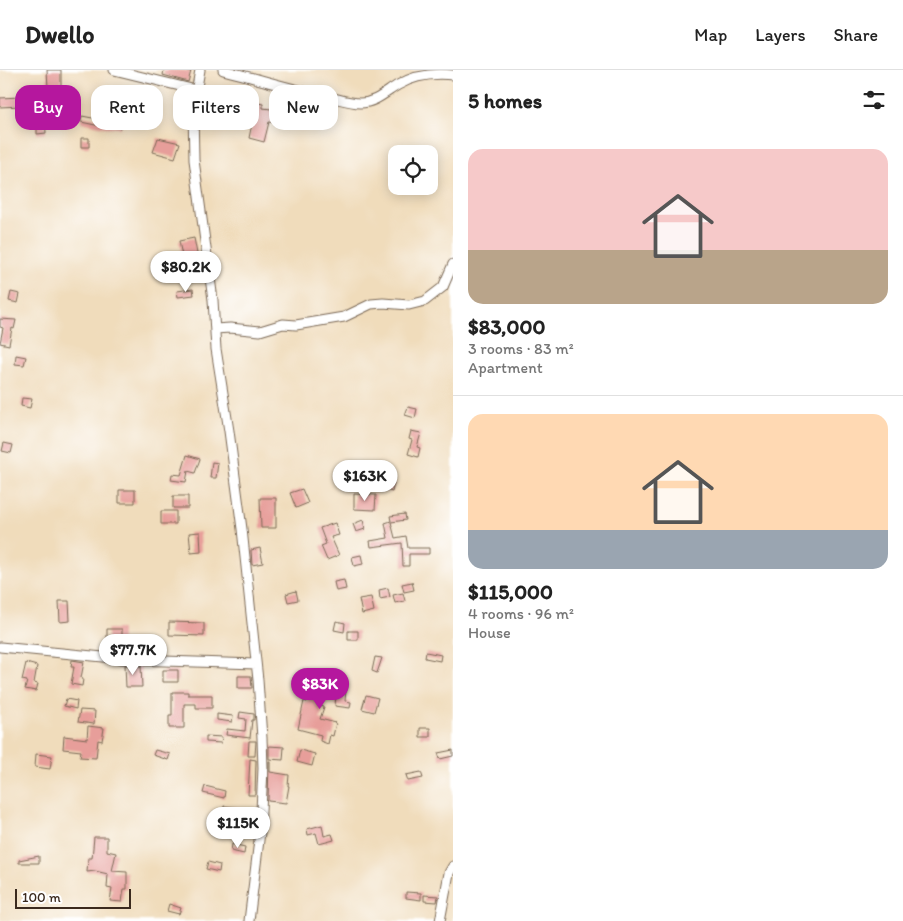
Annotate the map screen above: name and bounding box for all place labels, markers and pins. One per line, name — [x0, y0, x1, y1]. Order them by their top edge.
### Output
pin: $80.2K — [145, 250, 227, 293]
pin: $163K — [330, 460, 400, 502]
pin: $77.7K — [92, 634, 174, 676]
pin: $83K — [290, 668, 350, 710]
pin: $115K — [203, 806, 273, 849]

